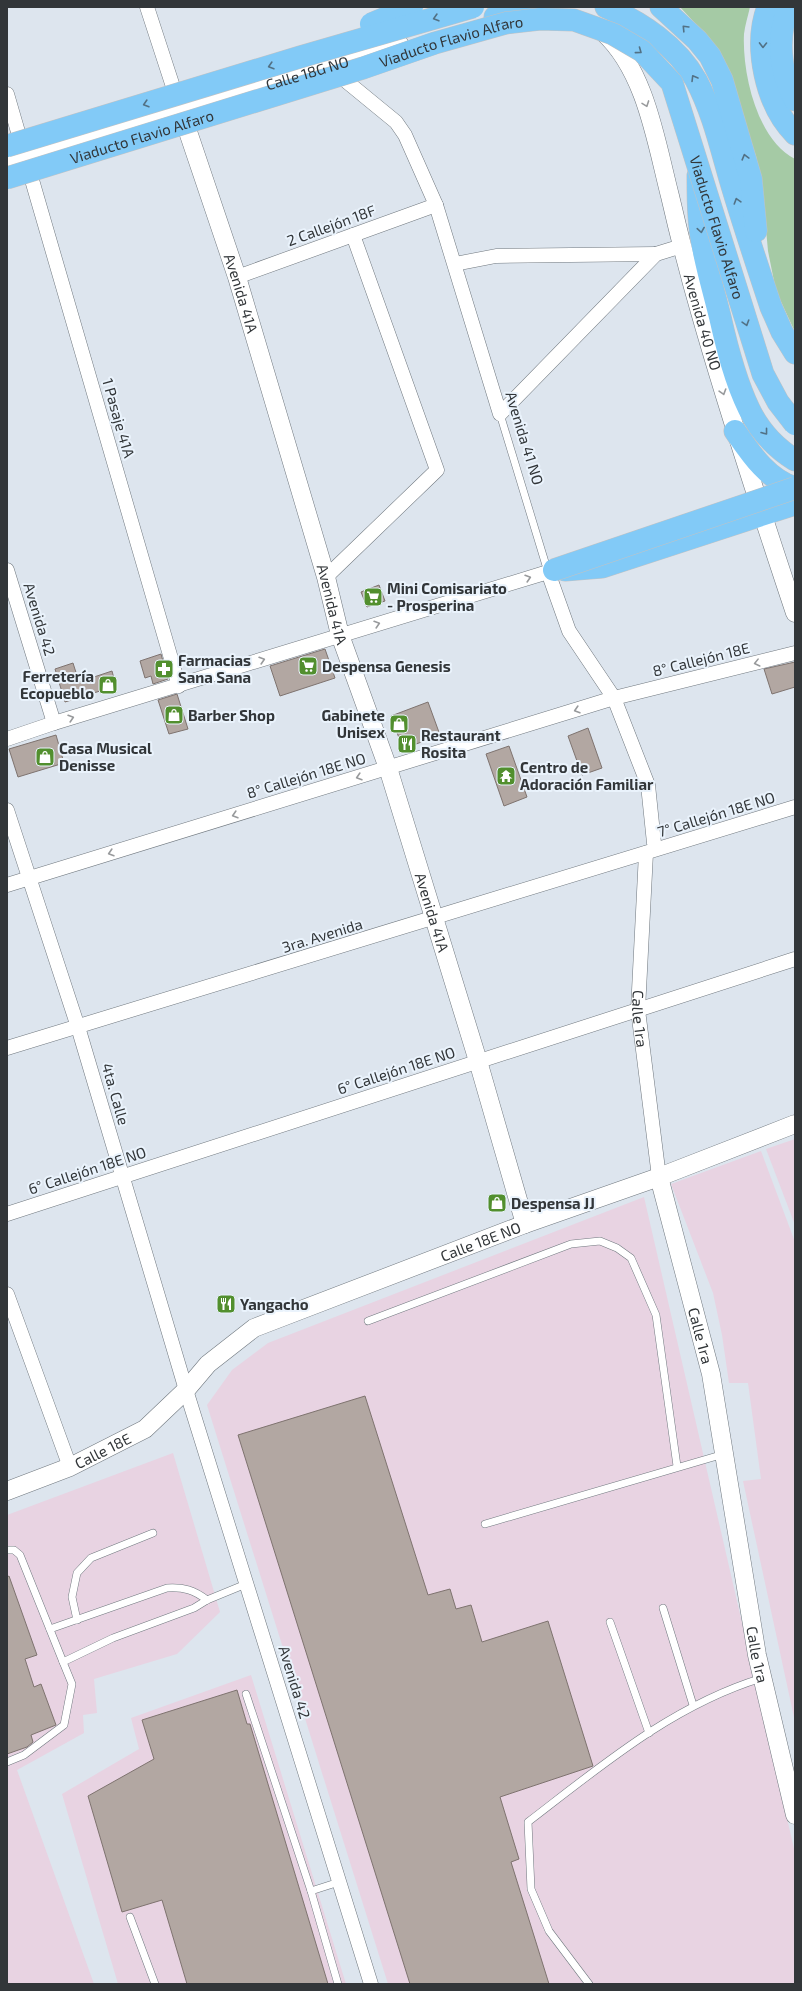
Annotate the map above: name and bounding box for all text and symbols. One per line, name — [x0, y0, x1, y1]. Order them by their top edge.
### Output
street label: Viaducto Flavio Alfaro — [377, 12, 524, 71]
one-way arrow — [433, 13, 440, 22]
one-way arrow — [682, 25, 690, 33]
one-way arrow — [759, 42, 767, 48]
one-way arrow — [635, 46, 642, 53]
street label: Calle 18G NO — [263, 52, 351, 93]
one-way arrow — [267, 61, 274, 70]
one-way arrow — [692, 75, 699, 82]
one-way arrow — [143, 99, 150, 108]
one-way arrow — [641, 101, 649, 108]
street label: Viaducto Flavio Alfaro — [68, 106, 216, 167]
street label: Viaducto Flavio Alfaro — [686, 153, 748, 301]
one-way arrow — [741, 153, 749, 160]
one-way arrow — [733, 198, 742, 205]
street label: 2 Callejón 18F — [284, 201, 378, 250]
one-way arrow — [696, 227, 705, 233]
street label: Avenida 41A — [221, 251, 262, 336]
street label: Avenida 40 NO — [681, 272, 726, 373]
one-way arrow — [741, 320, 750, 327]
street label: 1 Pasaje 41A — [98, 376, 139, 461]
one-way arrow — [718, 388, 727, 395]
street label: Avenida 41 NO — [502, 389, 548, 487]
one-way arrow — [760, 428, 767, 435]
street label: Avenida 41A — [314, 562, 352, 647]
one-way arrow — [525, 574, 532, 583]
place label: Mini Comisariato - Prosperina — [387, 579, 507, 614]
street label: Avenida 42 — [20, 580, 60, 658]
supermarket icon: Mini Comisariato - Prosperina — [362, 586, 384, 608]
one-way arrow — [374, 620, 381, 629]
street label: 8° Callejón 18E — [651, 638, 752, 681]
place label: Farmacias Sana Sana — [178, 651, 251, 686]
supermarket icon: Despensa Genesis — [297, 655, 319, 677]
one-way arrow — [258, 656, 265, 665]
place label: Despensa Genesis — [322, 657, 451, 675]
pharmacy icon: Farmacias Sana Sana — [153, 658, 175, 680]
one-way arrow — [754, 658, 760, 666]
place label: Ferretería Ecopueblo — [20, 667, 94, 702]
shop icon: Ferretería Ecopueblo — [97, 674, 119, 696]
shop icon: Barber Shop — [163, 704, 185, 726]
one-way arrow — [574, 705, 581, 714]
place label: Barber Shop — [188, 706, 275, 724]
place label: Gabinete Unisex — [322, 706, 385, 741]
shop icon: Gabinete Unisex — [388, 713, 410, 735]
one-way arrow — [67, 714, 74, 723]
place label: Restaurant Rosita — [421, 726, 501, 761]
restaurant icon: Restaurant Rosita — [396, 733, 418, 755]
place label: Casa Musical Denisse — [59, 739, 152, 774]
shop icon: Casa Musical Denisse — [34, 746, 56, 768]
street label: 8° Callejón 18E NO — [244, 748, 368, 803]
place label: Centro de Adoración Familiar — [520, 758, 654, 793]
temple icon: Centro de Adoración Familiar — [495, 765, 517, 787]
one-way arrow — [356, 772, 363, 781]
street label: 7° Callejón 18E NO — [655, 788, 777, 841]
one-way arrow — [232, 810, 239, 819]
one-way arrow — [107, 848, 114, 857]
street label: Avenida 41A — [412, 870, 453, 955]
street label: 3ra. Avenida — [280, 914, 364, 956]
street label: Calle 1ra — [629, 990, 652, 1048]
street label: 6° Callejón 18E NO — [335, 1042, 458, 1098]
street label: 4ta. Calle — [99, 1061, 133, 1127]
street label: 6° Callejón 18E NO — [26, 1142, 149, 1198]
shop icon: Despensa JJ — [486, 1192, 508, 1214]
place label: Despensa JJ — [511, 1194, 595, 1212]
street label: Calle 18E NO — [438, 1218, 523, 1265]
restaurant icon: Yangacho — [215, 1293, 237, 1315]
place label: Yangacho — [240, 1295, 309, 1313]
street label: Calle 1ra — [685, 1306, 717, 1366]
street label: Calle 18E — [72, 1429, 134, 1472]
street label: Calle 1ra — [743, 1625, 772, 1685]
street label: Avenida 42 — [275, 1643, 315, 1721]

